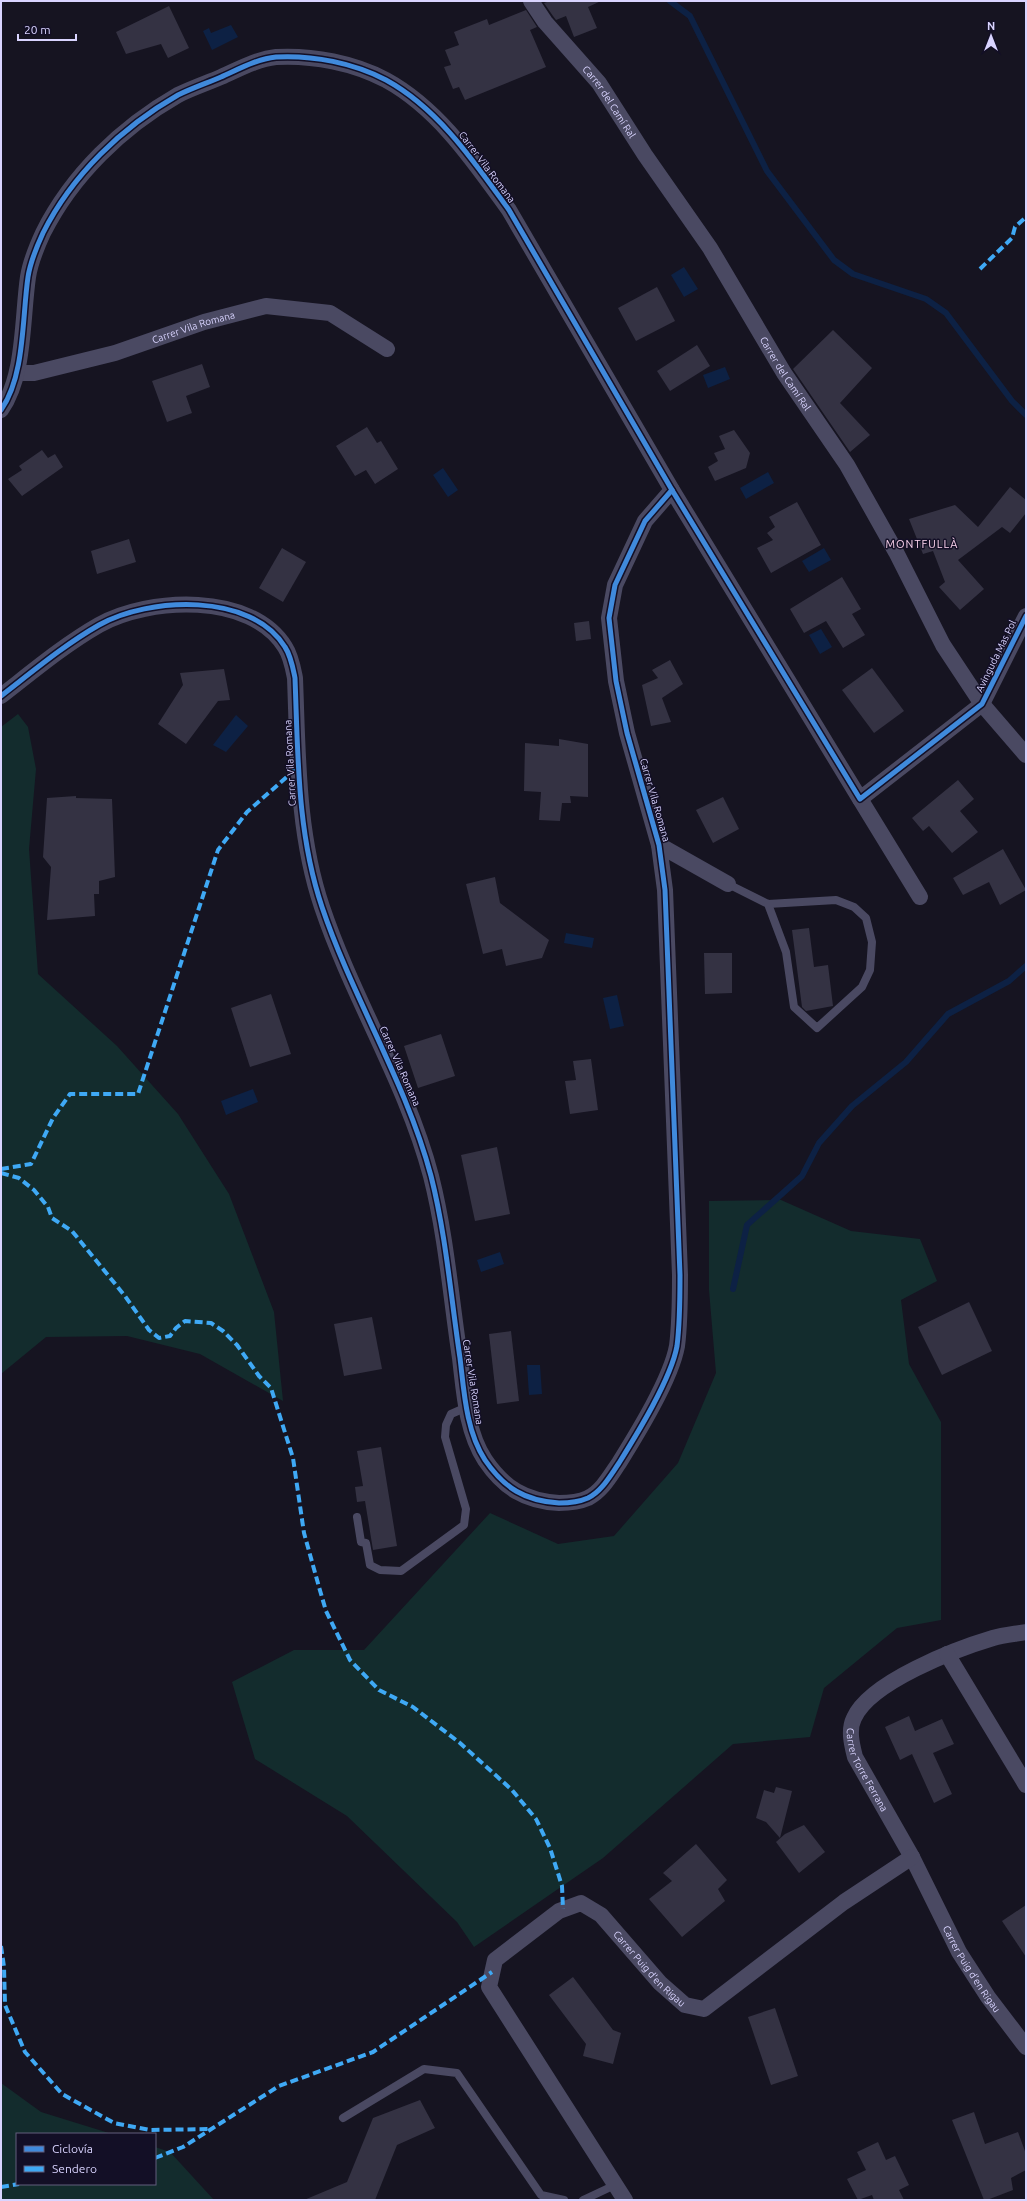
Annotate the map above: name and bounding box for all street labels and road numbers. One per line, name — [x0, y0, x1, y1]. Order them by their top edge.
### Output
street label: Carrer del Camí Ral — [581, 63, 638, 140]
street label: Carrer Vila Romana — [457, 129, 517, 205]
street label: Carrer Vila Romana — [150, 309, 236, 345]
street label: Carrer del Camí Ral — [758, 334, 814, 413]
street label: Avinguda Mas Pol — [974, 618, 1018, 694]
street label: Carrer Vila Romana — [282, 720, 298, 806]
street label: Carrer Vila Romana — [638, 757, 672, 843]
street label: Carrer Vila Romana — [377, 1024, 423, 1108]
street label: Carrer Vila Romana — [461, 1339, 485, 1425]
street label: Carrer Torre Ferrana — [845, 1728, 890, 1813]
street label: Carrer Puig d'en Rigau — [941, 1924, 1003, 2014]
street label: Carrer Puig d'en Rigau — [612, 1928, 688, 2008]

